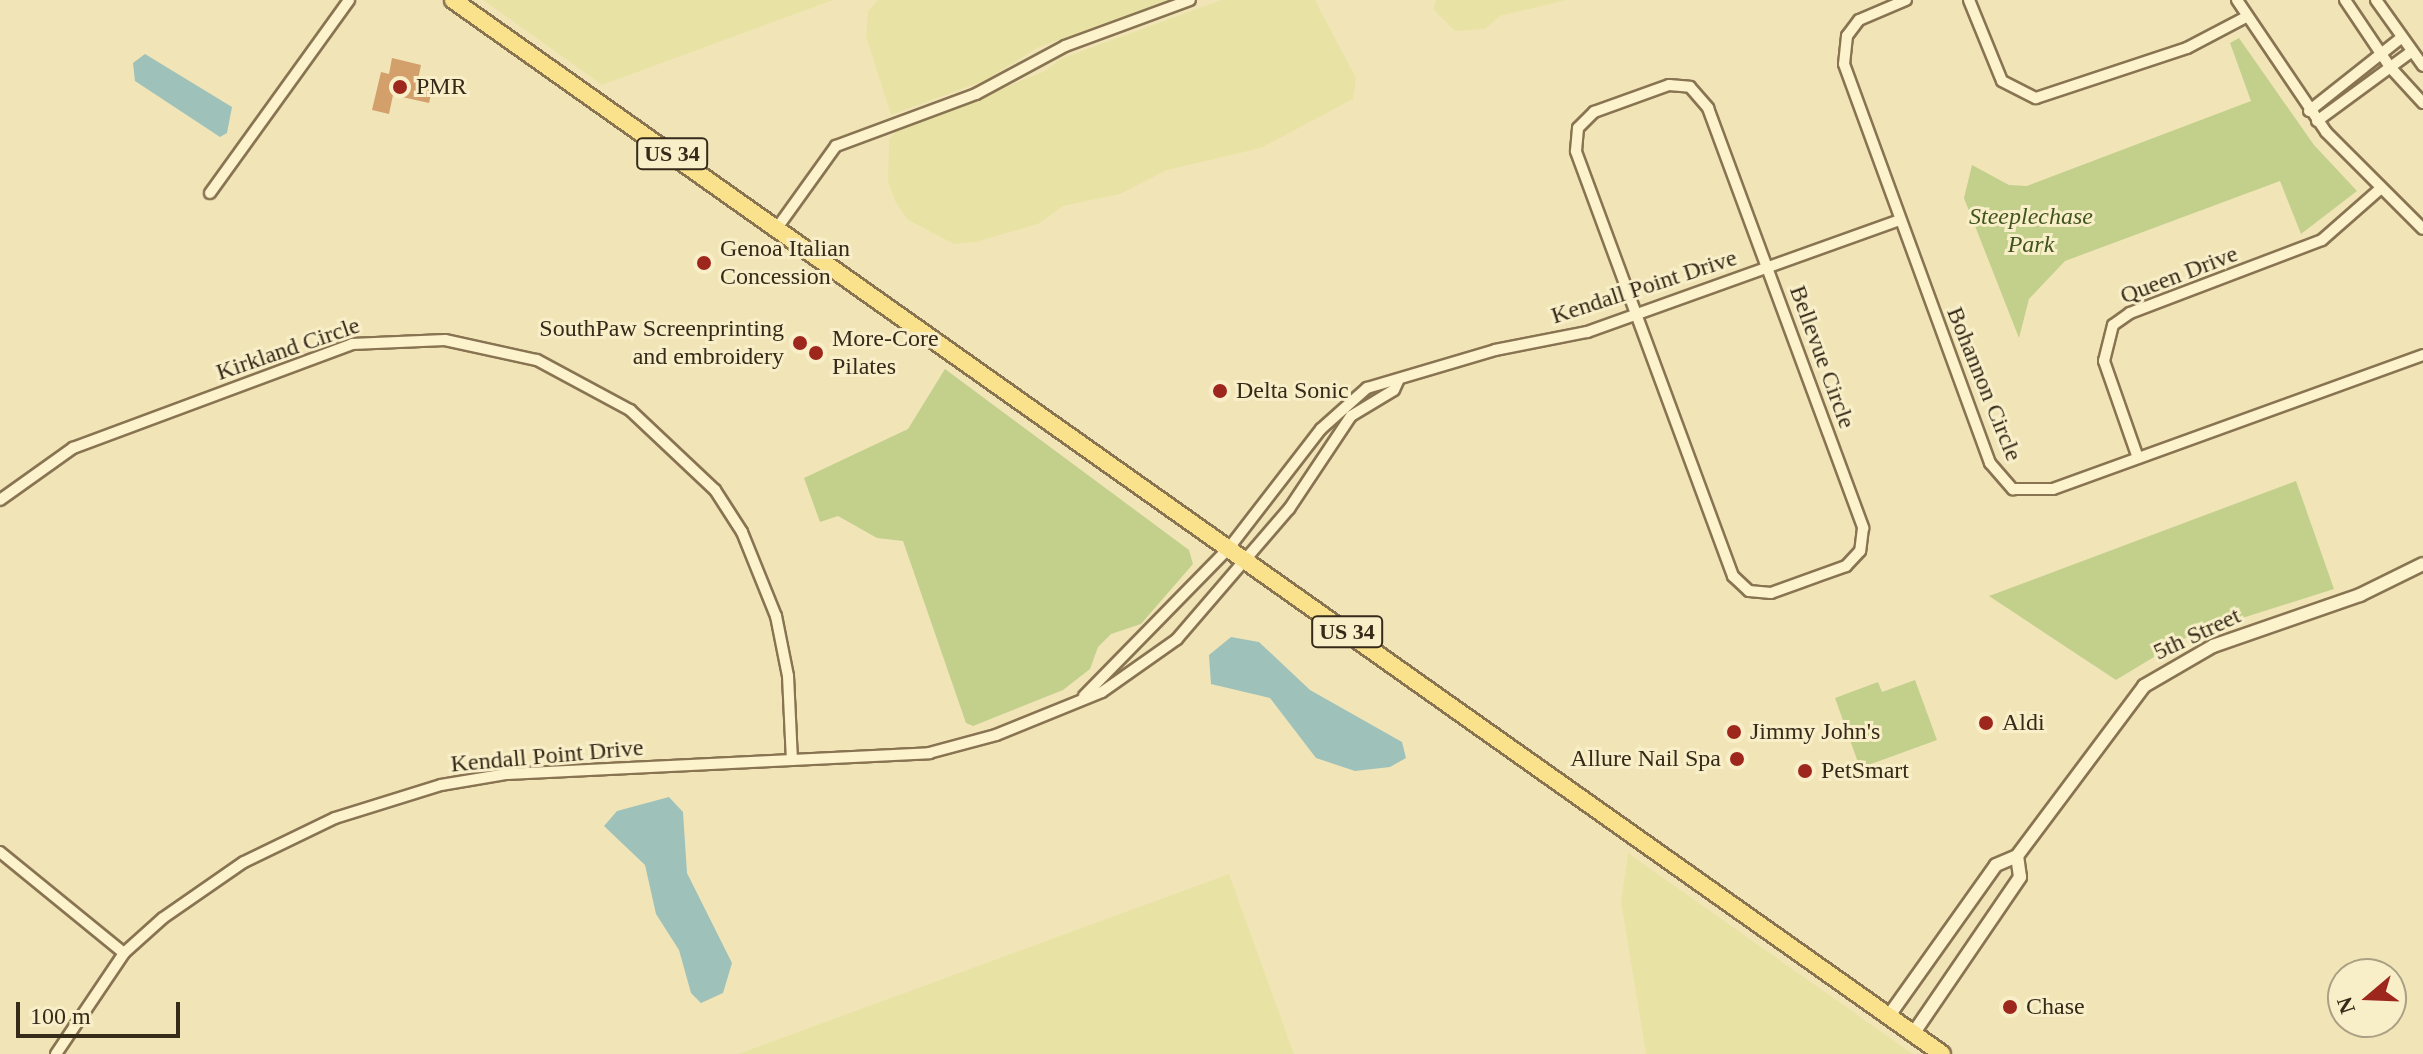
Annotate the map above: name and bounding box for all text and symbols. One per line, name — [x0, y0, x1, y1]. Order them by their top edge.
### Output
place label: PMR — [416, 73, 467, 101]
marker: PMR — [391, 78, 409, 96]
road number: US 34 — [636, 136, 708, 172]
park label: Steeplechase Park — [1969, 203, 2093, 259]
place label: Genoa Italian Concession — [720, 235, 850, 291]
street label: Queen Drive — [2116, 239, 2242, 311]
street label: Kendall Point Drive — [1548, 243, 1740, 331]
marker: Genoa Italian Concession — [695, 254, 713, 272]
street label: Bellevue Circle — [1783, 282, 1861, 432]
street label: Bohannon Circle — [1940, 303, 2028, 465]
street label: Kirkland Circle — [212, 311, 364, 387]
place label: SouthPaw Screenprinting and embroidery — [539, 315, 784, 371]
place label: More-Core Pilates — [832, 325, 939, 381]
marker: SouthPaw Screenprinting and embroidery — [791, 334, 809, 352]
marker: More-Core Pilates — [807, 344, 825, 362]
place label: Delta Sonic — [1236, 377, 1349, 405]
marker: Delta Sonic — [1211, 382, 1229, 400]
street label: 5th Street — [2149, 601, 2245, 667]
road number: US 34 — [1311, 614, 1383, 650]
place label: Aldi — [2002, 709, 2045, 737]
marker: Aldi — [1977, 714, 1995, 732]
place label: Jimmy John's — [1750, 718, 1880, 746]
marker: Jimmy John's — [1725, 723, 1743, 741]
street label: Kendall Point Drive — [449, 733, 645, 779]
place label: Allure Nail Spa — [1570, 745, 1721, 773]
marker: Allure Nail Spa — [1728, 750, 1746, 768]
place label: PetSmart — [1821, 757, 1909, 785]
marker: PetSmart — [1796, 762, 1814, 780]
north arrow — [2327, 958, 2407, 1038]
scale bar — [20, 986, 184, 1036]
place label: Chase — [2026, 993, 2085, 1021]
text: N — [2331, 994, 2360, 1017]
marker: Chase — [2001, 998, 2019, 1016]
text: 100 m — [30, 1003, 91, 1029]

